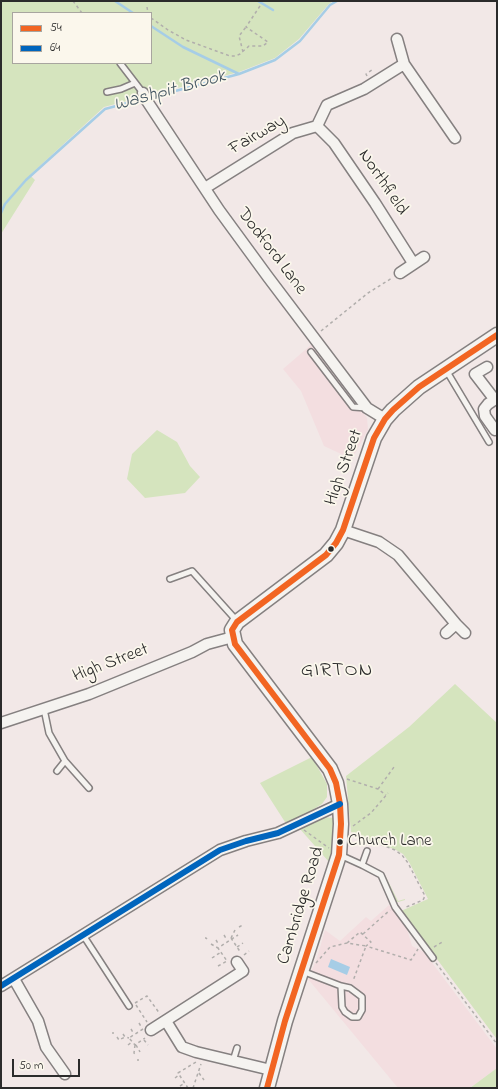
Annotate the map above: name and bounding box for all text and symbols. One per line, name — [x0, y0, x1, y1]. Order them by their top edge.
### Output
legend — [12, 12, 152, 64]
text: 54 — [50, 19, 62, 37]
text: 64 — [50, 39, 60, 57]
water label: Washpit Brook — [112, 66, 228, 118]
street label: Fairway — [226, 111, 290, 161]
street label: Northfield — [352, 146, 412, 220]
street label: Dodford Lane — [231, 204, 311, 300]
street label: High Street — [321, 427, 369, 509]
unlabelled marker — [326, 544, 336, 554]
street label: High Street — [70, 640, 152, 688]
district label: GIRTON — [301, 660, 373, 684]
place label: Church Lane — [348, 832, 432, 852]
marker: Church Lane — [335, 837, 345, 847]
street label: Cambridge Road — [274, 845, 330, 967]
scale bar — [14, 1051, 82, 1077]
text: 50 m — [19, 1057, 43, 1075]

